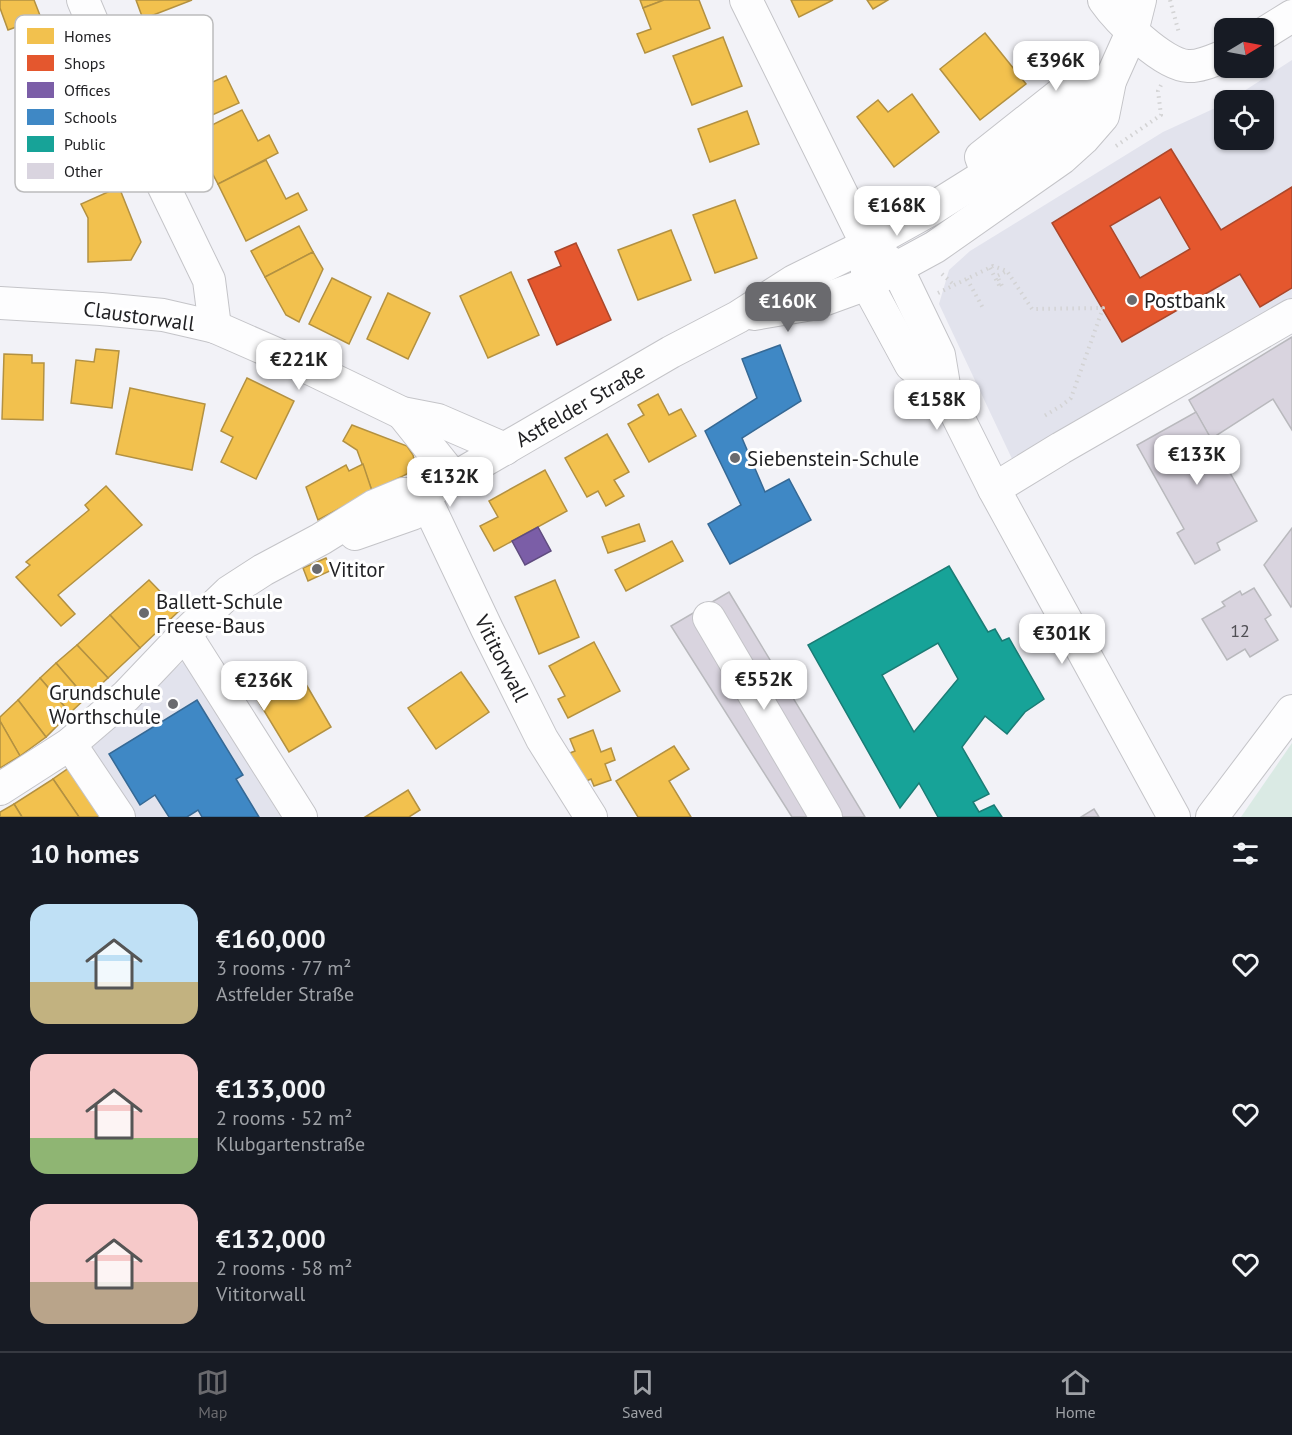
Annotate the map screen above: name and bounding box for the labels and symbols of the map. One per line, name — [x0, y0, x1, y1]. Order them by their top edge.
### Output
legend — [15, 15, 213, 192]
north arrow — [1214, 18, 1274, 78]
text: Homes — [64, 26, 111, 46]
pin: €396K — [1014, 41, 1098, 92]
text: Shops — [64, 53, 105, 73]
text: Offices — [64, 80, 111, 100]
text: Schools — [64, 107, 117, 127]
text: Public — [64, 134, 106, 154]
text: Other — [64, 161, 103, 181]
pin: €168K — [855, 186, 939, 237]
pin: €160K — [746, 282, 830, 333]
place label: Postbank — [1144, 287, 1226, 314]
marker: Postbank — [1125, 293, 1139, 307]
street label: Claustorwall — [82, 295, 196, 337]
pin: €221K — [257, 340, 341, 391]
street label: Astfelder Straße — [510, 357, 650, 453]
pin: €158K — [895, 380, 979, 431]
pin: €133K — [1155, 435, 1239, 486]
place label: Siebenstein-Schule — [747, 445, 919, 472]
marker: Siebenstein-Schule — [728, 451, 742, 465]
pin: €132K — [408, 457, 492, 508]
place label: Vititor — [328, 556, 385, 583]
marker: Vititor — [310, 562, 324, 576]
place label: Ballett-Schule Freese-Baus — [156, 588, 283, 639]
marker: Ballett-Schule Freese-Baus — [137, 606, 151, 620]
street label: Vititorwall — [468, 609, 535, 706]
pin: €301K — [1020, 614, 1104, 665]
house number: 12 — [1230, 619, 1250, 642]
pin: €552K — [722, 660, 806, 711]
pin: €236K — [222, 661, 306, 712]
place label: Grundschule Worthschule — [49, 679, 161, 730]
marker: Grundschule Worthschule — [166, 697, 180, 711]

